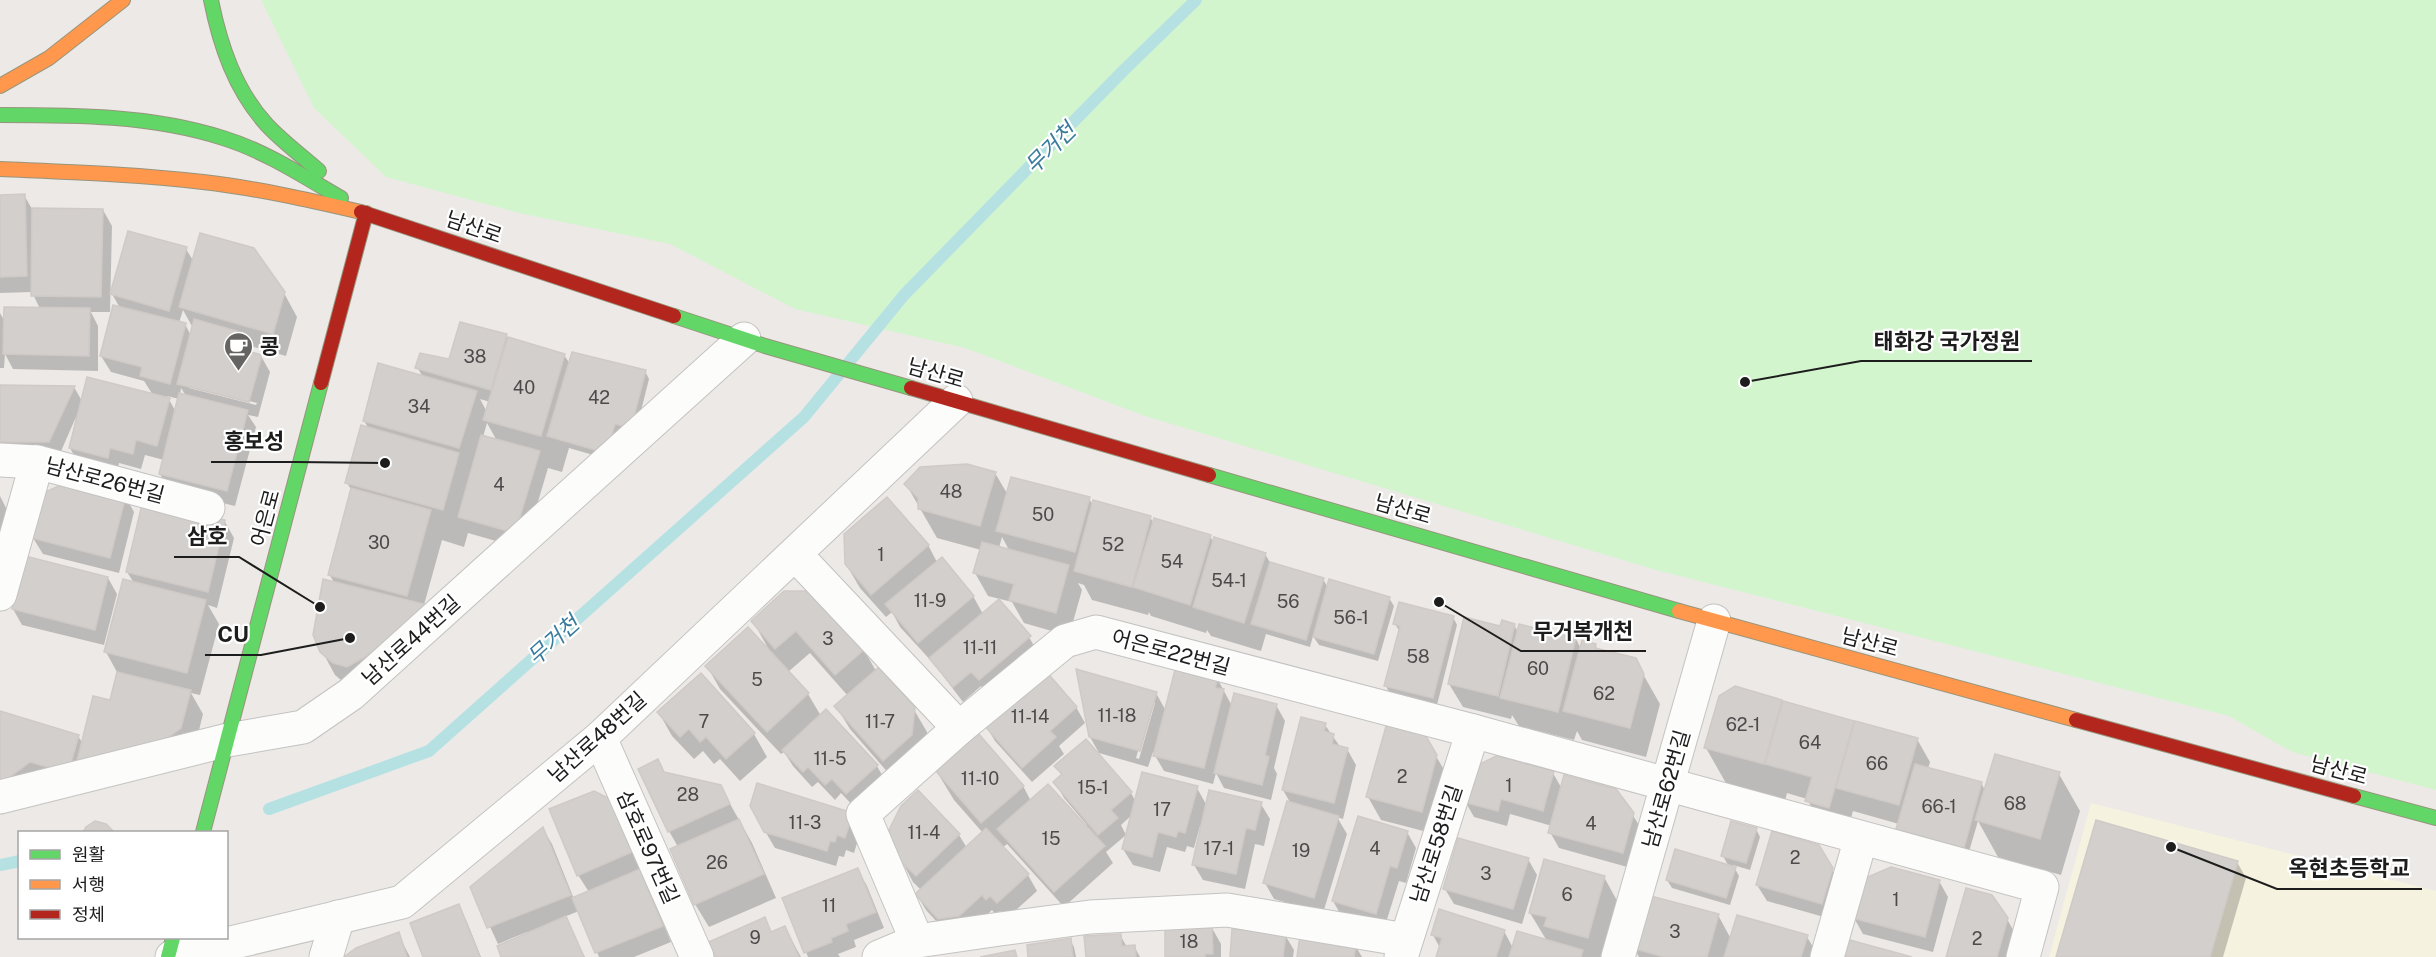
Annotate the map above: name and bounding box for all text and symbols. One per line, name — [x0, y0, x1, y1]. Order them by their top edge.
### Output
water label: 무거천 — [1019, 115, 1083, 179]
street label: 남산로 — [443, 206, 505, 248]
callout: 태화강 국가정원 — [1861, 321, 2032, 361]
text: 태화강 국가정원 — [1874, 328, 2020, 354]
cafe icon: 콩 — [223, 330, 255, 372]
place label: 콩 — [260, 334, 279, 359]
house number: 38 — [464, 346, 486, 367]
street label: 남산로 — [905, 353, 967, 393]
house number: 40 — [513, 377, 535, 398]
house number: 42 — [588, 387, 610, 408]
house number: 34 — [408, 396, 430, 417]
callout: 홍보성 — [211, 422, 296, 462]
text: 홍보성 — [224, 428, 284, 454]
street label: 남산로26번길 — [43, 452, 167, 508]
house number: 4 — [493, 474, 505, 495]
house number: 48 — [940, 481, 962, 502]
street label: 어은로 — [245, 487, 285, 549]
street label: 남산로 — [1372, 489, 1434, 529]
house number: 50 — [1032, 504, 1054, 525]
callout: 삼호 — [174, 517, 239, 557]
text: 삼호 — [187, 523, 227, 549]
house number: 30 — [368, 532, 390, 553]
house number: 52 — [1102, 534, 1124, 555]
house number: 1 — [877, 544, 885, 565]
house number: 54 — [1161, 551, 1183, 572]
house number: 54-1 — [1211, 570, 1247, 591]
street label: 남산로44번길 — [357, 590, 465, 690]
house number: 11-9 — [914, 590, 946, 611]
house number: 56 — [1277, 591, 1299, 612]
house number: 56-1 — [1333, 607, 1369, 628]
water label: 무거천 — [522, 608, 586, 670]
callout: 무거복개천 — [1521, 611, 1646, 651]
callout: CU — [205, 615, 261, 655]
text: 무거복개천 — [1532, 618, 1634, 644]
text: CU — [217, 621, 249, 647]
street label: 남산로 — [1839, 622, 1901, 662]
street label: 어은로22번길 — [1109, 624, 1233, 680]
house number: 3 — [822, 628, 834, 649]
house number: 11-11 — [963, 637, 997, 658]
house number: 58 — [1406, 646, 1430, 667]
house number: 60 — [1527, 658, 1549, 679]
house number: 5 — [751, 669, 763, 690]
house number: 62 — [1593, 683, 1615, 704]
street label: 남산로48번길 — [543, 686, 651, 788]
house number: 11-18 — [1097, 705, 1137, 726]
house number: 11-14 — [1011, 706, 1049, 727]
house number: 7 — [699, 711, 709, 732]
house number: 11-7 — [865, 711, 895, 732]
house number: 62-1 — [1726, 714, 1760, 735]
street label: 남산로62번길 — [1637, 727, 1695, 851]
house number: 64 — [1799, 732, 1821, 753]
house number: 11-5 — [814, 748, 846, 769]
street label: 남산로 — [2308, 750, 2370, 790]
house number: 66 — [1866, 753, 1888, 774]
house number: 2 — [1397, 766, 1407, 787]
house number: 11-10 — [961, 768, 999, 789]
house number: 1 — [1505, 775, 1513, 796]
house number: 15-1 — [1077, 777, 1109, 798]
street label: 남산로58번길 — [1405, 781, 1467, 907]
house number: 28 — [677, 784, 699, 805]
street label: 삼호로97번길 — [612, 786, 684, 908]
house number: 68 — [2004, 793, 2026, 814]
house number: 66-1 — [1921, 796, 1957, 817]
house number: 17 — [1153, 799, 1171, 820]
house number: 11-3 — [789, 812, 821, 833]
house number: 4 — [1585, 813, 1597, 834]
house number: 11-4 — [908, 822, 940, 843]
house number: 15 — [1042, 828, 1060, 849]
legend — [18, 831, 228, 939]
house number: 17-1 — [1204, 838, 1234, 859]
house number: 4 — [1369, 838, 1381, 859]
house number: 19 — [1292, 840, 1310, 861]
text: 원활 — [72, 844, 105, 865]
house number: 2 — [1790, 847, 1800, 868]
callout: 옥현초등학교 — [2277, 849, 2422, 889]
house number: 26 — [706, 852, 728, 873]
text: 옥현초등학교 — [2288, 855, 2410, 881]
house number: 3 — [1480, 863, 1492, 884]
text: 서행 — [72, 874, 105, 895]
house number: 6 — [1561, 884, 1573, 905]
house number: 1 — [1892, 889, 1900, 910]
house number: 11 — [822, 895, 836, 916]
text: 정체 — [72, 904, 105, 925]
house number: 3 — [1669, 921, 1681, 942]
house number: 9 — [749, 927, 761, 948]
house number: 2 — [1972, 928, 1982, 949]
house number: 18 — [1180, 931, 1198, 952]

